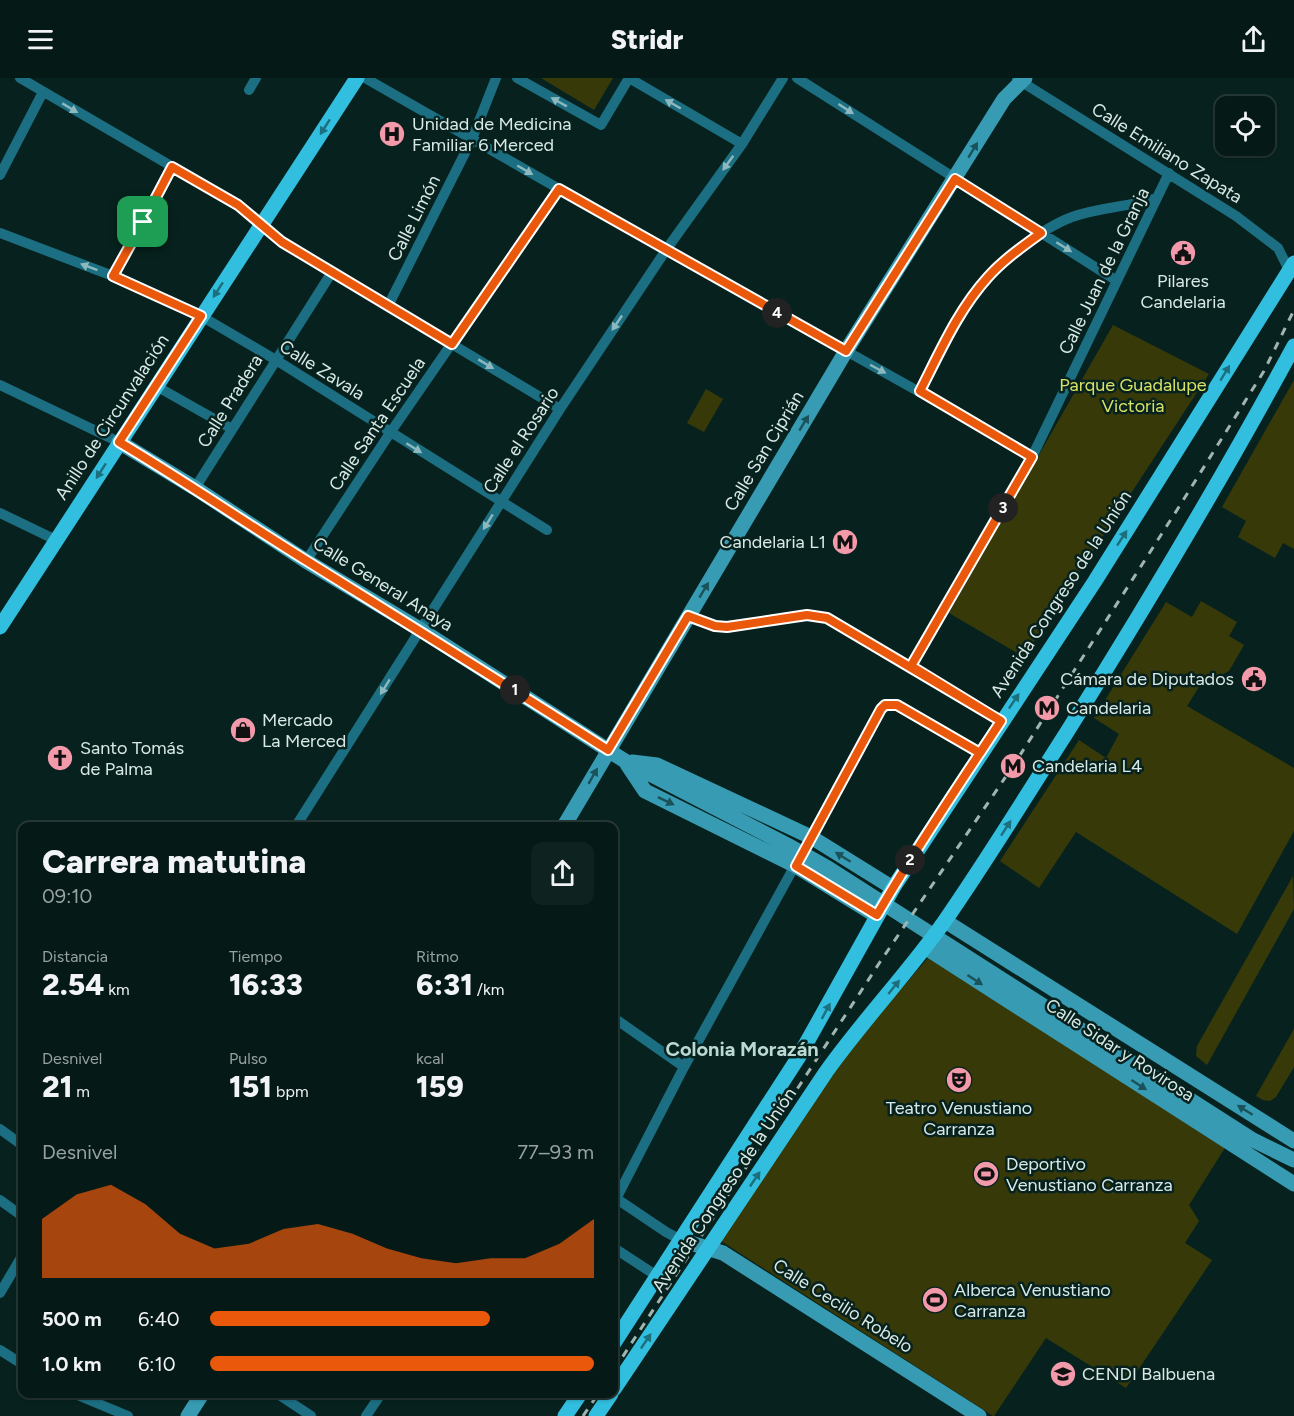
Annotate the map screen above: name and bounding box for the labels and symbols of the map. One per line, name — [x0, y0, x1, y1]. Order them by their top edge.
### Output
one-way arrow — [551, 96, 567, 107]
street label: Calle Emiliano Zapata — [1088, 98, 1246, 208]
one-way arrow — [664, 99, 681, 109]
one-way arrow — [62, 103, 79, 113]
one-way arrow — [838, 104, 854, 115]
place label: Unidad de Medicina Familiar 6 Merced — [412, 113, 571, 156]
one-way arrow — [320, 119, 331, 135]
hospital icon: Unidad de Medicina Familiar 6 Merced — [377, 119, 407, 149]
one-way arrow — [968, 141, 978, 158]
one-way arrow — [723, 155, 735, 170]
one-way arrow — [517, 164, 534, 174]
street label: Calle Limón — [383, 171, 445, 265]
street label: Calle Juan de la Granja — [1054, 184, 1154, 358]
pin — [117, 196, 168, 247]
public building icon: Pilares Candelaria — [1168, 238, 1198, 268]
one-way arrow — [1056, 242, 1072, 253]
one-way arrow — [80, 262, 98, 272]
place label: Pilares Candelaria — [1140, 270, 1226, 313]
one-way arrow — [212, 281, 224, 297]
pin: 4 — [762, 298, 792, 328]
one-way arrow — [612, 315, 623, 331]
street label: Anillo de Circunvalación — [50, 330, 174, 504]
street label: Calle Zavala — [275, 335, 369, 405]
street label: Calle Pradera — [193, 350, 267, 452]
street label: Calle Santa Escuela — [324, 353, 430, 495]
one-way arrow — [478, 359, 494, 370]
one-way arrow — [870, 364, 887, 374]
one-way arrow — [1220, 365, 1231, 381]
park label: Parque Guadalupe Victoria — [1059, 374, 1207, 417]
street label: Calle el Rosario — [478, 383, 564, 497]
street label: Calle San Ciprián — [719, 387, 809, 515]
one-way arrow — [798, 415, 809, 431]
one-way arrow — [406, 442, 422, 453]
one-way arrow — [95, 463, 106, 479]
street label: Avenida Congreso de la Unión — [986, 486, 1136, 702]
pin: 3 — [988, 493, 1018, 523]
one-way arrow — [483, 514, 494, 530]
metro station icon: Candelaria L1 — [830, 527, 860, 557]
one-way arrow — [1116, 530, 1127, 546]
place label: Candelaria L1 — [720, 531, 826, 553]
street label: Calle General Anaya — [309, 532, 457, 636]
one-way arrow — [698, 582, 709, 598]
public building icon: Cámara de Diputados — [1239, 664, 1269, 694]
place label: Cámara de Diputados — [1060, 668, 1234, 690]
pin: 1 — [500, 675, 530, 705]
one-way arrow — [379, 679, 390, 695]
one-way arrow — [1009, 693, 1020, 709]
metro station icon: Candelaria — [1032, 693, 1062, 723]
place label: Candelaria — [1066, 697, 1151, 719]
place label: Mercado La Merced — [262, 709, 346, 752]
shop icon: Mercado La Merced — [228, 715, 258, 745]
place label: Santo Tomás de Palma — [80, 737, 184, 780]
church icon: Santo Tomás de Palma — [45, 743, 75, 773]
metro station icon: Candelaria L4 — [998, 751, 1028, 781]
place label: Candelaria L4 — [1032, 755, 1142, 777]
one-way arrow — [588, 767, 598, 784]
one-way arrow — [657, 796, 674, 806]
one-way arrow — [1001, 820, 1012, 836]
pin: 2 — [895, 845, 925, 875]
one-way arrow — [835, 851, 851, 862]
one-way arrow — [967, 974, 983, 985]
one-way arrow — [887, 979, 900, 995]
street label: Calle Sidar y Rovirosa — [1042, 994, 1198, 1106]
one-way arrow — [821, 1002, 830, 1019]
district label: Colonia Morazán — [665, 1037, 819, 1061]
theatre icon: Teatro Venustiano Carranza — [944, 1065, 974, 1095]
one-way arrow — [1131, 1079, 1147, 1090]
street label: Avenida Congreso de la Unión — [647, 1083, 801, 1297]
place label: Teatro Venustiano Carranza — [886, 1097, 1032, 1140]
one-way arrow — [1237, 1104, 1253, 1115]
place label: Deportivo Venustiano Carranza — [1006, 1153, 1173, 1196]
sports icon: Deportivo Venustiano Carranza — [971, 1159, 1001, 1189]
one-way arrow — [749, 1171, 760, 1187]
street label: Calle Cecilio Robelo — [769, 1254, 917, 1358]
place label: Alberca Venustiano Carranza — [954, 1279, 1111, 1322]
sports icon: Alberca Venustiano Carranza — [920, 1285, 950, 1315]
one-way arrow — [640, 1333, 652, 1349]
school or university icon: CENDI Balbuena — [1048, 1359, 1078, 1389]
place label: CENDI Balbuena — [1082, 1363, 1215, 1385]

